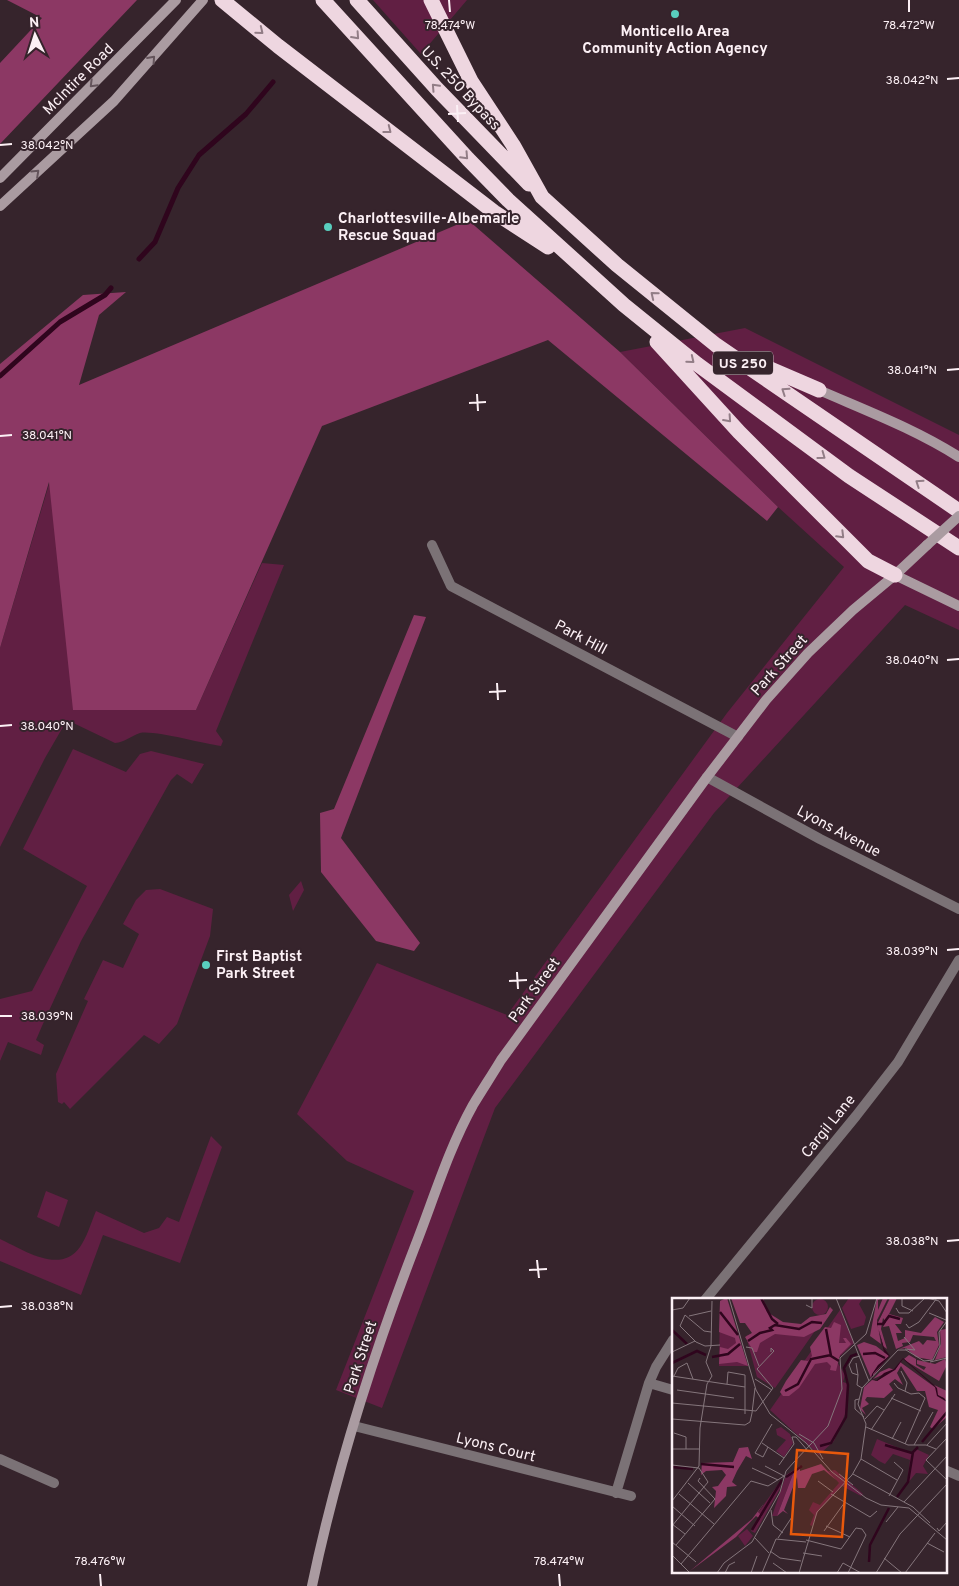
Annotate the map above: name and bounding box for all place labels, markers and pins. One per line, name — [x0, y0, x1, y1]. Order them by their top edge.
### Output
marker: Monticello Area Community Action Agency — [669, 8, 681, 20]
place label: Monticello Area Community Action Agency — [582, 23, 768, 59]
place label: Charlottesville-Albemarle Rescue Squad — [338, 210, 519, 246]
marker: Charlottesville-Albemarle Rescue Squad — [322, 221, 334, 233]
place label: First Baptist Park Street — [216, 948, 302, 984]
marker: First Baptist Park Street — [200, 959, 212, 971]

